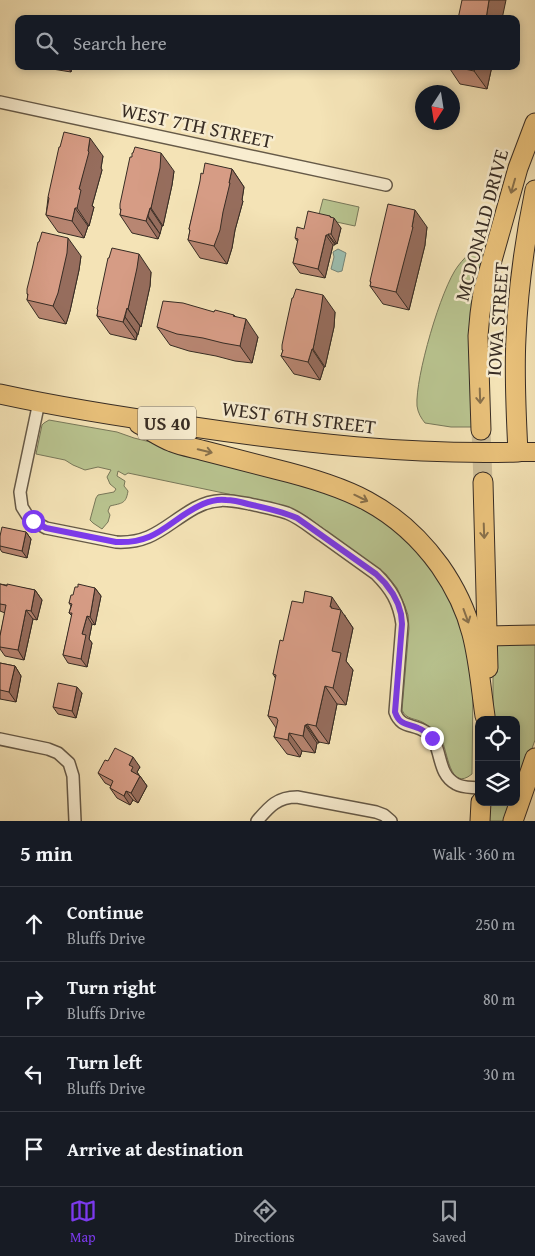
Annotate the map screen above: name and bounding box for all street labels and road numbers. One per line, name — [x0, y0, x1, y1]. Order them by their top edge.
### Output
street label: WEST 7TH STREET — [118, 95, 276, 155]
street label: MCDONALD DRIVE — [447, 146, 515, 304]
street label: IOWA STREET — [479, 261, 515, 377]
street label: WEST 6TH STREET — [220, 393, 378, 441]
road number: US 40 — [138, 406, 196, 439]

